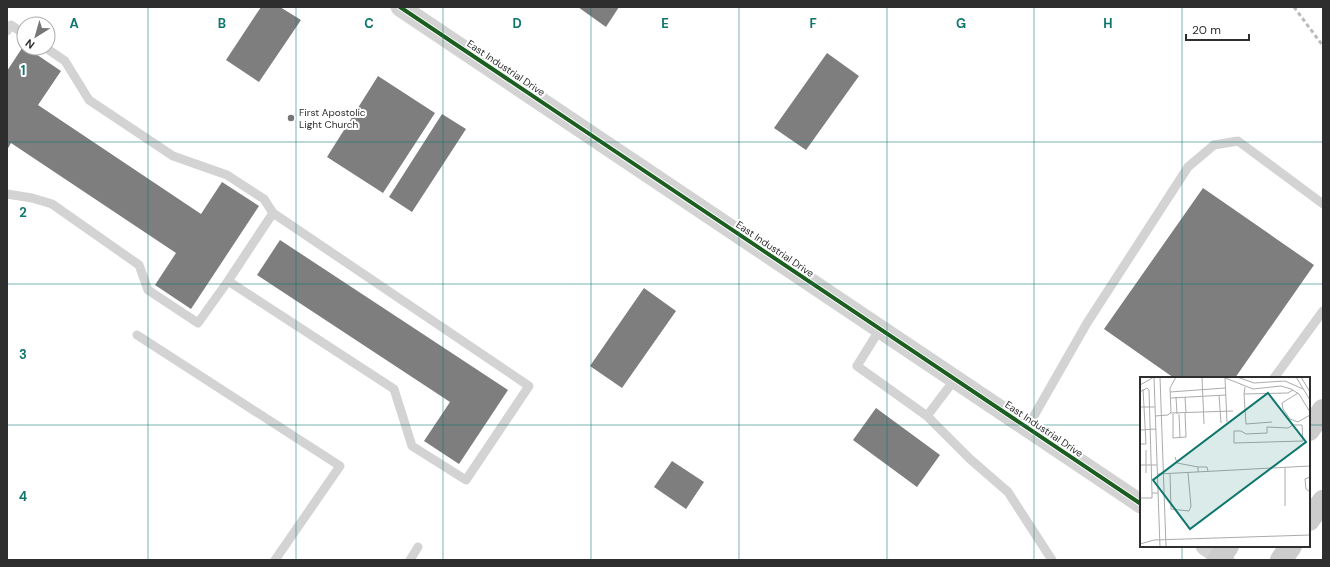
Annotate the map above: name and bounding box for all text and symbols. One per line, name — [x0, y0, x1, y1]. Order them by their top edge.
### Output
text: A — [69, 15, 79, 32]
text: B — [218, 15, 226, 32]
text: C — [364, 15, 374, 32]
text: D — [512, 15, 522, 32]
text: E — [661, 15, 669, 32]
text: F — [809, 15, 817, 32]
text: G — [956, 15, 966, 32]
text: H — [1103, 15, 1113, 32]
north arrow — [16, 16, 56, 56]
scale bar — [1186, 16, 1249, 42]
text: 20 m — [1192, 22, 1221, 38]
text: N — [23, 36, 37, 52]
street label: East Industrial Drive — [464, 37, 548, 99]
text: 1 — [21, 62, 25, 79]
place label: First Apostolic Light Church — [299, 106, 366, 131]
marker: First Apostolic Light Church — [286, 113, 296, 123]
text: 2 — [19, 204, 27, 221]
street label: East Industrial Drive — [733, 218, 817, 280]
text: 3 — [19, 346, 27, 363]
inset map — [1140, 377, 1310, 547]
street label: East Industrial Drive — [1002, 398, 1086, 460]
text: 4 — [19, 488, 27, 505]

